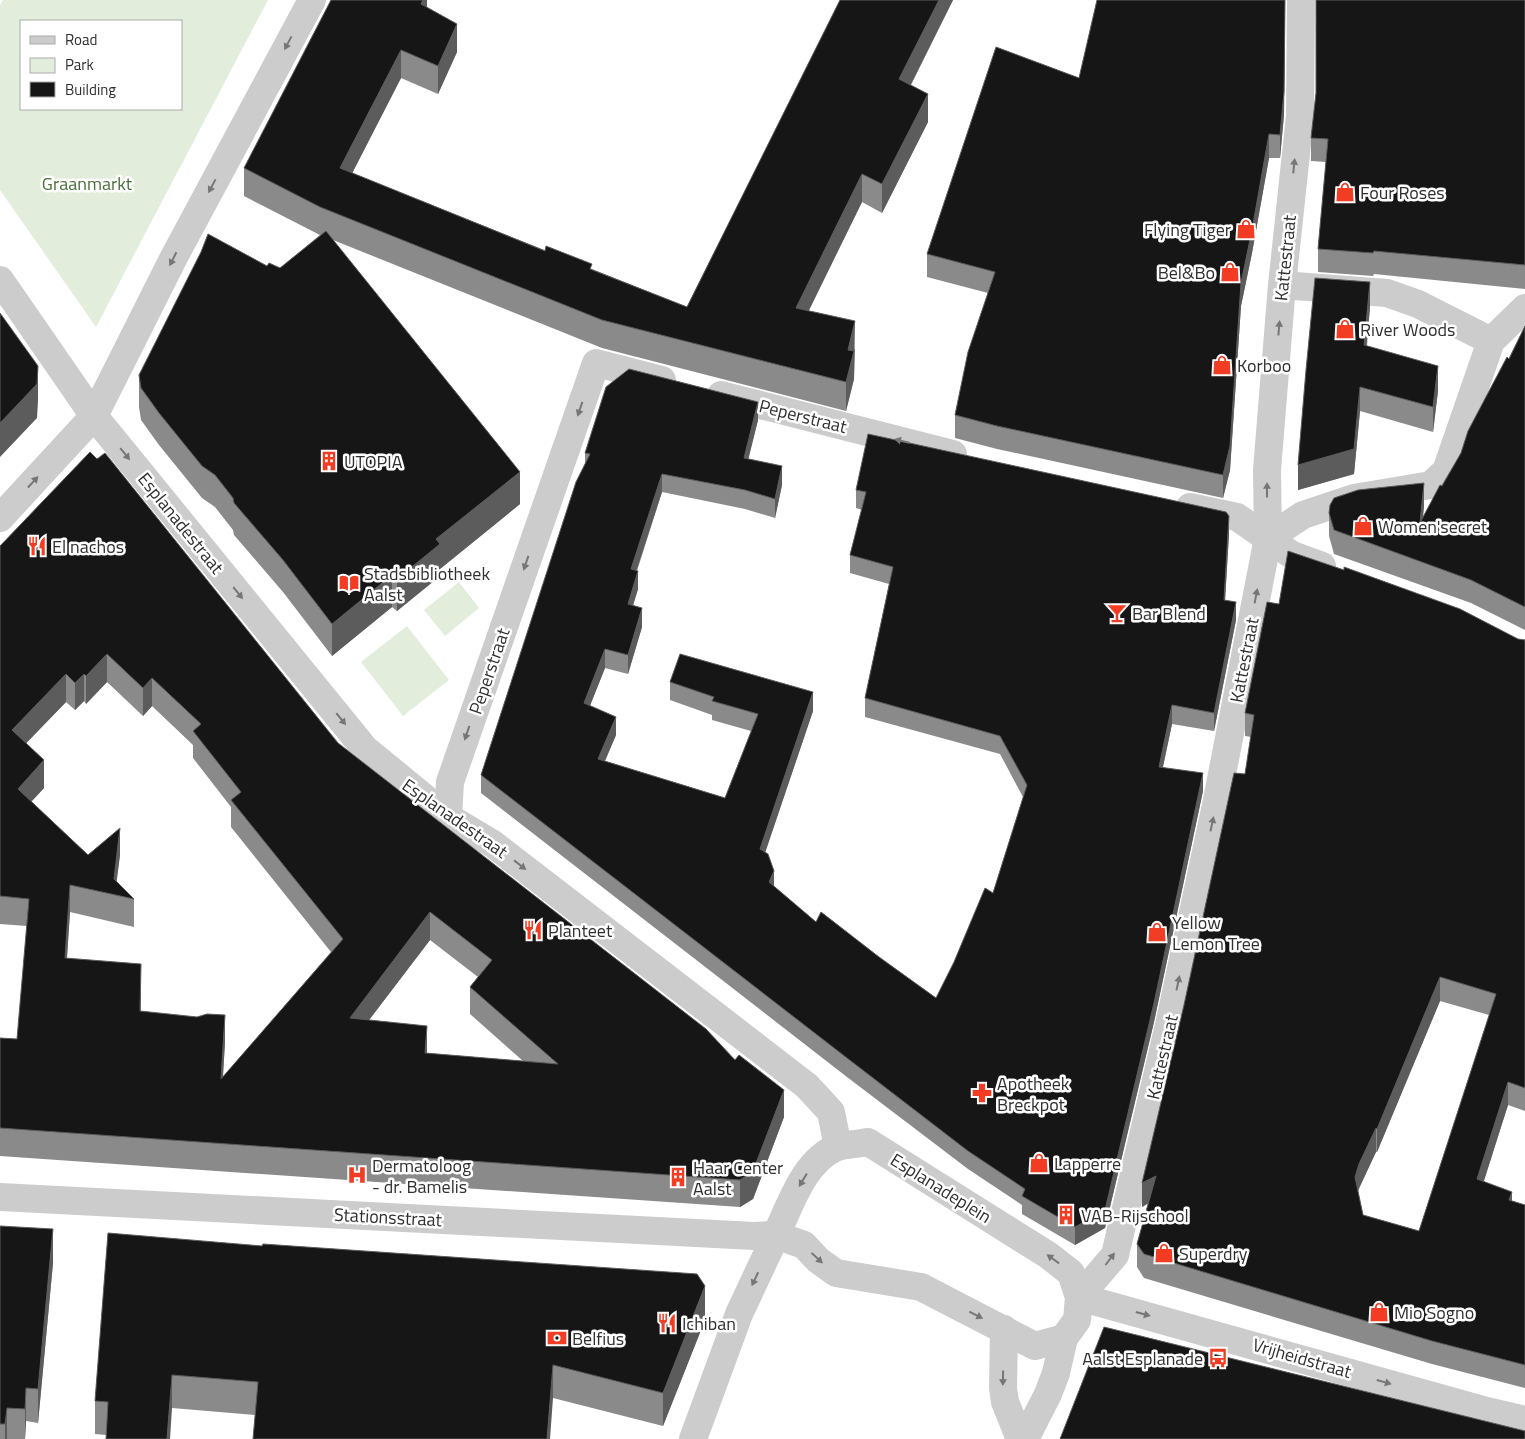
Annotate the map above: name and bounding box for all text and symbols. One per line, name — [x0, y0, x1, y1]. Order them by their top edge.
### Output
legend — [20, 20, 182, 110]
text: Road — [65, 28, 97, 51]
one-way arrow — [284, 36, 293, 50]
text: Park — [65, 53, 94, 76]
text: Building — [65, 78, 116, 101]
one-way arrow — [1290, 158, 1298, 174]
park label: Graanmarkt — [42, 170, 133, 197]
one-way arrow — [208, 179, 216, 194]
place label: Four Roses — [1360, 179, 1445, 206]
shop icon: Four Roses — [1334, 181, 1356, 203]
street label: Kattestraat — [1267, 213, 1303, 302]
place label: Flying Tiger — [1144, 216, 1231, 243]
shop icon: Flying Tiger — [1235, 218, 1257, 240]
one-way arrow — [169, 252, 177, 266]
place label: Bel&Bo — [1158, 259, 1215, 286]
shop icon: Bel&Bo — [1219, 261, 1241, 283]
place label: River Woods — [1360, 316, 1455, 343]
shop icon: River Woods — [1334, 318, 1356, 340]
one-way arrow — [1275, 319, 1283, 335]
place label: Korboo — [1237, 352, 1291, 379]
shop icon: Korboo — [1211, 354, 1233, 376]
street label: Peperstraat — [756, 392, 850, 440]
one-way arrow — [575, 402, 583, 417]
one-way arrow — [894, 437, 909, 445]
one-way arrow — [119, 447, 130, 460]
place label: UTOPIA — [344, 448, 403, 475]
building icon: UTOPIA — [318, 450, 340, 472]
street label: Esplanadestraat — [132, 466, 231, 580]
one-way arrow — [27, 476, 39, 488]
one-way arrow — [1263, 481, 1271, 497]
place label: Women'secret — [1378, 513, 1488, 540]
shop icon: Women'secret — [1352, 515, 1374, 537]
place label: El nachos — [52, 533, 124, 560]
restaurant icon: El nachos — [26, 535, 48, 557]
one-way arrow — [522, 556, 530, 571]
place label: Stadsbibliotheek Aalst — [364, 560, 490, 608]
library icon: Stadsbibliotheek Aalst — [338, 572, 360, 594]
one-way arrow — [233, 587, 244, 600]
one-way arrow — [1253, 588, 1261, 604]
place label: Bar Blend — [1132, 600, 1206, 627]
bar icon: Bar Blend — [1106, 602, 1128, 624]
street label: Kattestraat — [1223, 614, 1266, 705]
street label: Peperstraat — [462, 624, 517, 718]
one-way arrow — [335, 713, 346, 726]
one-way arrow — [463, 726, 471, 741]
street label: Esplanadestraat — [397, 772, 514, 865]
one-way arrow — [1208, 816, 1216, 832]
one-way arrow — [513, 859, 526, 870]
place label: Yellow Lemon Tree — [1172, 909, 1260, 957]
place label: Planteet — [548, 917, 613, 944]
restaurant icon: Planteet — [522, 919, 544, 941]
shop icon: Yellow Lemon Tree — [1146, 921, 1168, 943]
one-way arrow — [1174, 976, 1182, 991]
street label: Kattestraat — [1139, 1011, 1185, 1102]
place label: Apotheek Breckpot — [997, 1070, 1070, 1118]
pharmacy icon: Apotheek Breckpot — [971, 1082, 993, 1104]
street label: Esplanadeplein — [885, 1146, 997, 1230]
place label: Lapperre — [1054, 1150, 1121, 1177]
place label: Dermatoloog - dr. Bamelis — [372, 1152, 471, 1200]
shop icon: Lapperre — [1028, 1152, 1050, 1174]
place label: Haar Center Aalst — [693, 1154, 783, 1202]
hospital icon: Dermatoloog - dr. Bamelis — [346, 1164, 368, 1186]
building icon: Haar Center Aalst — [667, 1166, 689, 1188]
one-way arrow — [799, 1174, 808, 1187]
street label: Stationsstraat — [333, 1201, 443, 1233]
place label: VAB-Rijschool — [1081, 1202, 1189, 1229]
building icon: VAB-Rijschool — [1055, 1204, 1077, 1226]
place label: Superdry — [1179, 1240, 1248, 1267]
shop icon: Superdry — [1153, 1242, 1175, 1264]
one-way arrow — [811, 1252, 823, 1264]
one-way arrow — [1105, 1253, 1116, 1266]
one-way arrow — [1046, 1254, 1059, 1264]
one-way arrow — [751, 1272, 759, 1286]
place label: Mio Sogno — [1394, 1299, 1474, 1326]
shop icon: Mio Sogno — [1368, 1301, 1390, 1323]
place label: Ichiban — [682, 1310, 736, 1337]
one-way arrow — [1136, 1310, 1151, 1318]
one-way arrow — [969, 1311, 983, 1319]
restaurant icon: Ichiban — [656, 1312, 678, 1334]
place label: Belfius — [572, 1325, 624, 1352]
bank icon: Belfius — [546, 1327, 568, 1349]
street label: Vrijheidstraat — [1249, 1331, 1355, 1385]
place label: Aalst Esplanade — [1082, 1345, 1203, 1372]
bus stop icon: Aalst Esplanade — [1207, 1347, 1229, 1369]
one-way arrow — [999, 1370, 1007, 1386]
one-way arrow — [1377, 1378, 1392, 1386]

